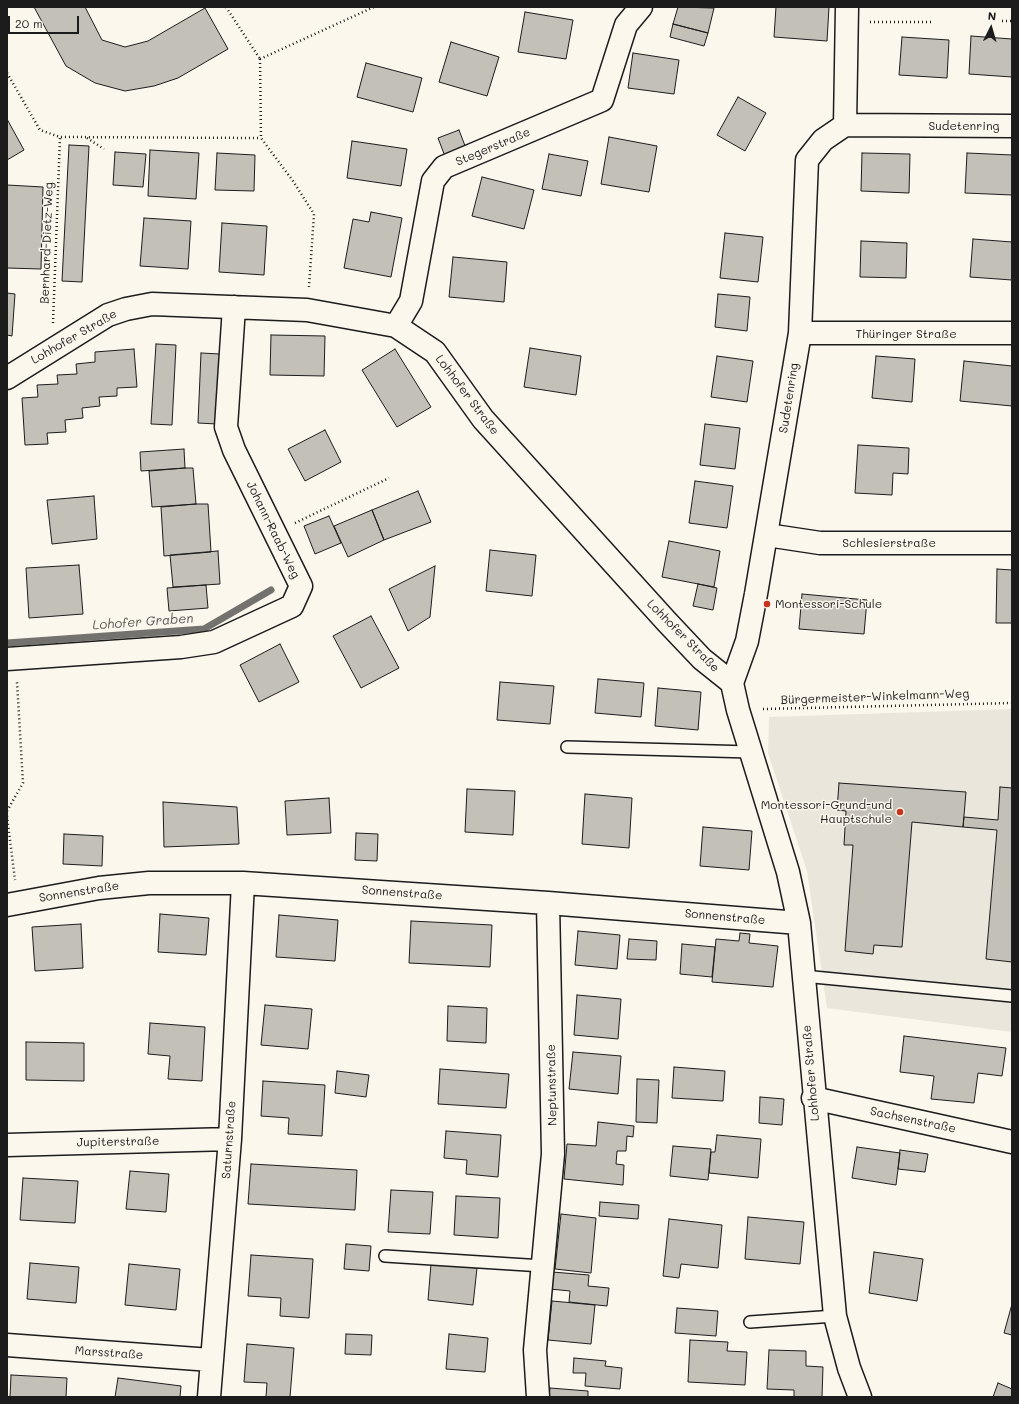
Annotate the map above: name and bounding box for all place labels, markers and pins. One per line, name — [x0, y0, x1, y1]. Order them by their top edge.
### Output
place label: Montessori-Schule — [775, 597, 882, 611]
marker: Montessori-Schule — [762, 599, 772, 609]
place label: Montessori-Grund-und Hauptschule — [761, 798, 892, 826]
marker: Montessori-Grund-und Hauptschule — [895, 807, 905, 817]

